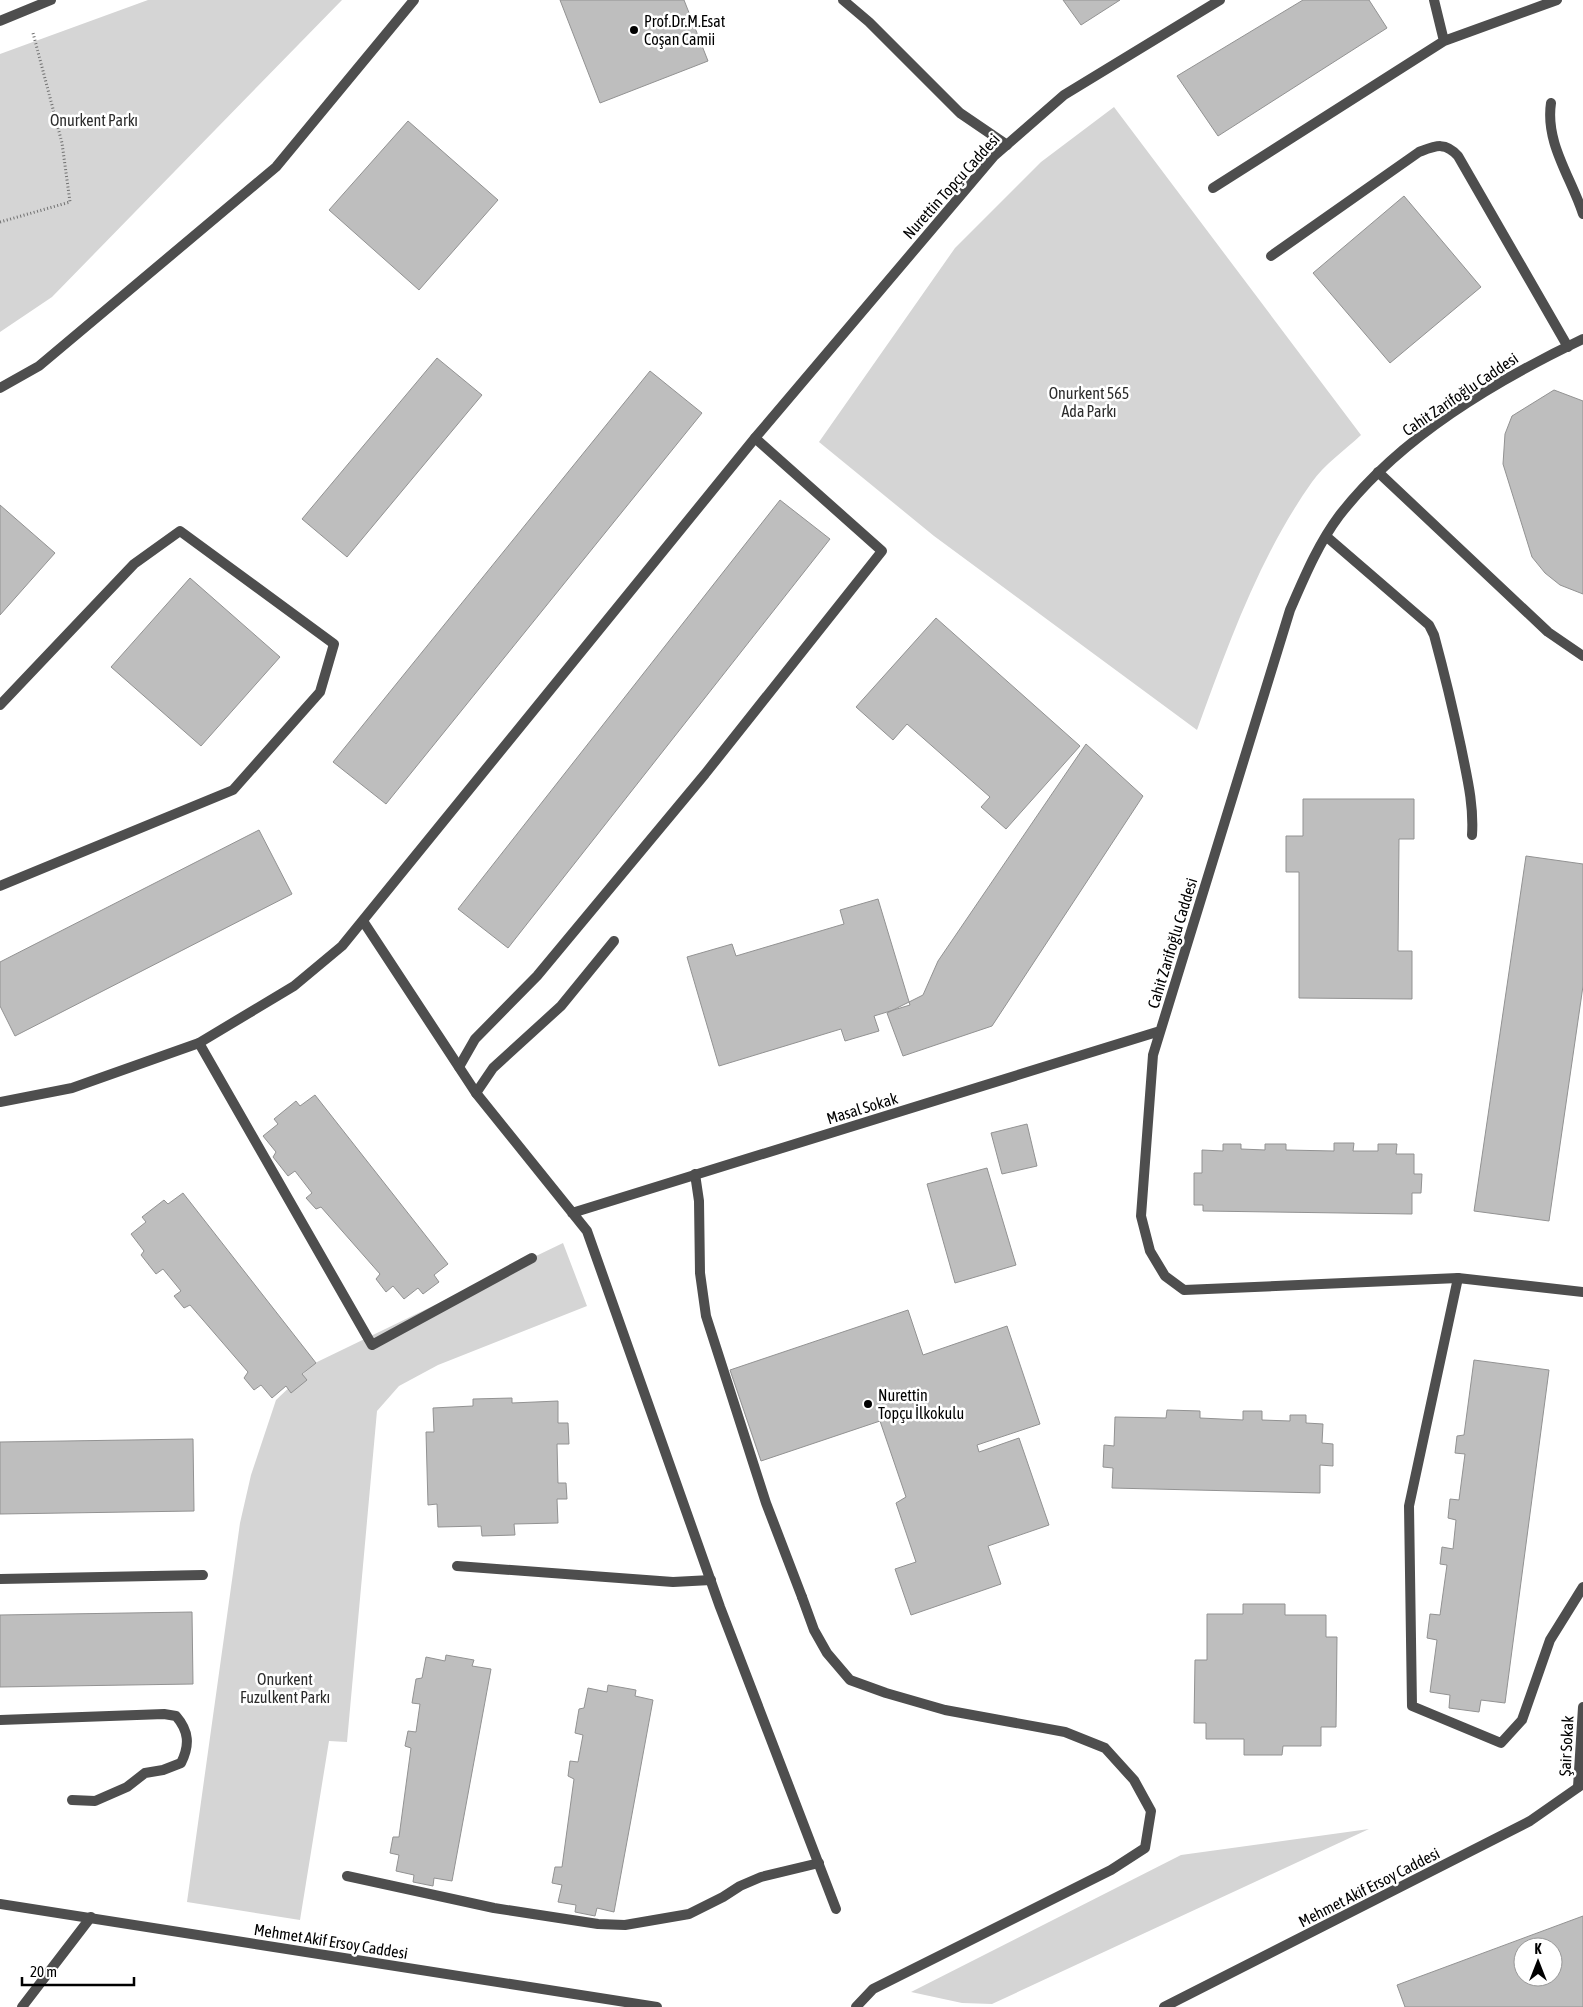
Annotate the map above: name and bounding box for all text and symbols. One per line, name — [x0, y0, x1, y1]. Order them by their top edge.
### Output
place label: Prof.Dr.M.Esat Coşan Camii — [644, 12, 726, 49]
marker: Prof.Dr.M.Esat Coşan Camii — [628, 24, 640, 36]
park label: Onurkent Parkı — [50, 111, 138, 129]
street label: Nurettin Topçu Caddesi — [899, 130, 1004, 243]
street label: Cahit Zarifoğlu Caddesi — [1399, 349, 1522, 440]
park label: Onurkent 565 Ada Parkı — [1049, 384, 1129, 420]
street label: Cahit Zarifoğlu Caddesi — [1144, 876, 1201, 1011]
street label: Masal Sokak — [824, 1089, 900, 1127]
place label: Nurettin Topçu İlkokulu — [878, 1386, 964, 1423]
marker: Nurettin Topçu İlkokulu — [862, 1398, 874, 1410]
park label: Onurkent Fuzulkent Parkı — [240, 1670, 330, 1706]
street label: Şair Sokak — [1555, 1715, 1578, 1777]
street label: Mehmet Akif Ersoy Caddesi — [1296, 1844, 1443, 1931]
street label: Mehmet Akif Ersoy Caddesi — [253, 1920, 409, 1963]
north arrow — [1513, 1937, 1563, 1987]
text: K — [1535, 1941, 1542, 1957]
scale bar — [22, 1954, 135, 1986]
text: 20 m — [30, 1963, 57, 1980]

